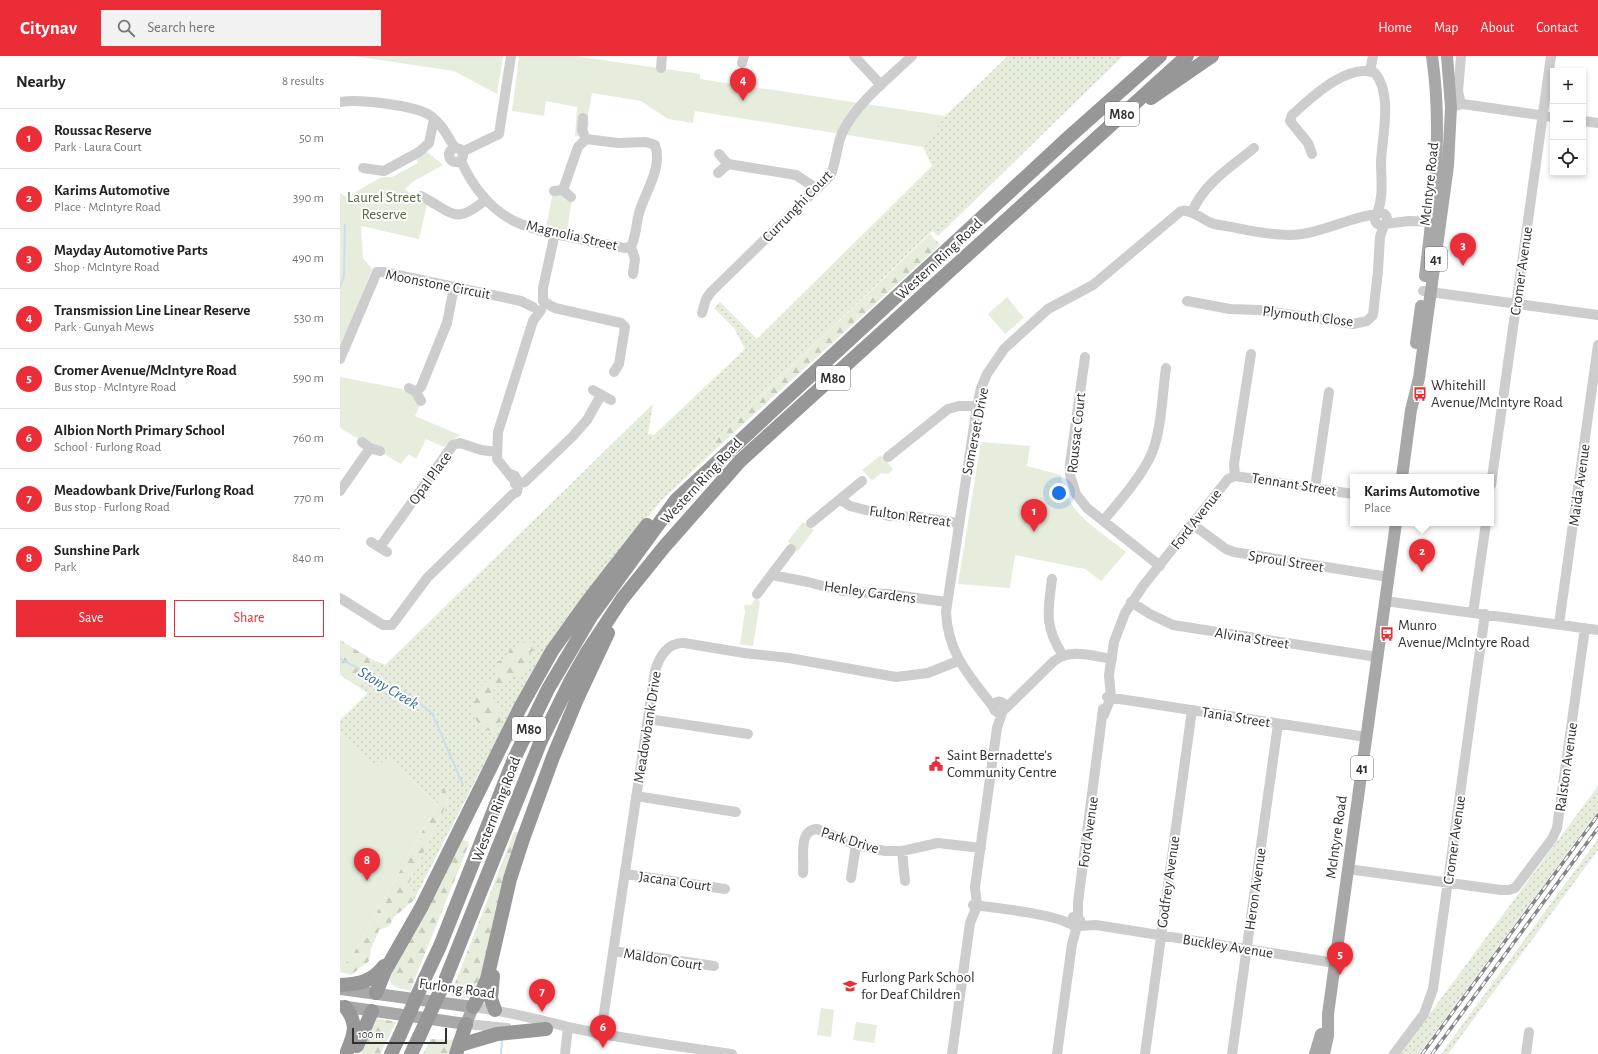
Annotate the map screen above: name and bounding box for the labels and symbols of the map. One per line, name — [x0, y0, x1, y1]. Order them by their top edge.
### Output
pin: 4 — [730, 68, 756, 101]
road number: M80 — [1105, 102, 1139, 126]
street label: McIntyre Road — [1418, 141, 1441, 226]
street label: Currunghi Court — [760, 167, 835, 245]
park label: Laurel Street Reserve — [347, 190, 421, 222]
street label: Western Ring Road — [894, 216, 985, 303]
street label: Magnolia Street — [525, 218, 619, 253]
street label: Cromer Avenue — [1508, 226, 1535, 316]
pin: 3 — [1450, 233, 1476, 266]
road number: 41 — [1425, 247, 1447, 271]
street label: Moonstone Circuit — [384, 267, 492, 302]
street label: Plymouth Close — [1262, 303, 1354, 330]
road number: M80 — [816, 366, 850, 390]
place label: Whitehill Avenue/McIntyre Road — [1431, 378, 1563, 410]
street label: Somerset Drive — [960, 386, 991, 476]
bus stop icon: Whitehill Avenue/McIntyre Road — [1412, 386, 1428, 402]
street label: Roussac Court — [1065, 392, 1088, 474]
street label: Western Ring Road — [658, 435, 745, 527]
street label: Maida Avenue — [1566, 443, 1593, 527]
street label: Opal Place — [406, 449, 455, 508]
street label: Tennant Street — [1250, 470, 1338, 499]
your location — [1049, 483, 1069, 503]
street label: Ford Avenue — [1168, 486, 1225, 552]
pin: 1 — [1021, 499, 1047, 532]
street label: Fulton Retreat — [868, 503, 952, 530]
pin: 2 — [1409, 539, 1435, 572]
street label: Sproul Street — [1247, 548, 1325, 575]
street label: Henley Gardens — [823, 579, 917, 606]
place label: Munro Avenue/McIntyre Road — [1398, 618, 1530, 650]
street label: Alvina Street — [1214, 625, 1290, 652]
bus stop icon: Munro Avenue/McIntyre Road — [1379, 626, 1395, 642]
water label: Stony Creek — [356, 664, 421, 712]
street label: Meadowbank Drive — [631, 670, 664, 784]
street label: Tania Street — [1201, 705, 1271, 730]
road number: M80 — [512, 717, 546, 741]
street label: Ralston Avenue — [1553, 721, 1580, 813]
place label: Saint Bernadette's Community Centre — [947, 748, 1057, 780]
street label: Western Ring Road — [470, 754, 523, 864]
public building icon: Saint Bernadette's Community Centre — [928, 756, 944, 772]
road number: 41 — [1351, 756, 1373, 780]
street label: McIntyre Road — [1323, 794, 1350, 880]
street label: Ford Avenue — [1076, 795, 1101, 869]
street label: Cromer Avenue — [1441, 795, 1468, 885]
street label: Park Drive — [819, 825, 881, 856]
street label: Godfrey Avenue — [1155, 835, 1182, 929]
street label: Heron Avenue — [1242, 847, 1269, 931]
pin: 8 — [354, 848, 380, 881]
street label: Jacana Court — [638, 869, 712, 894]
street label: Buckley Avenue — [1182, 932, 1274, 961]
pin: 5 — [1327, 942, 1353, 975]
street label: Maldon Court — [622, 946, 704, 973]
place label: Furlong Park School for Deaf Children — [861, 970, 975, 1002]
street label: Furlong Road — [418, 976, 496, 1001]
school or university icon: Furlong Park School for Deaf Children — [842, 978, 858, 994]
pin: 7 — [529, 979, 555, 1012]
pin: 6 — [590, 1015, 616, 1048]
scale bar — [352, 1026, 447, 1045]

